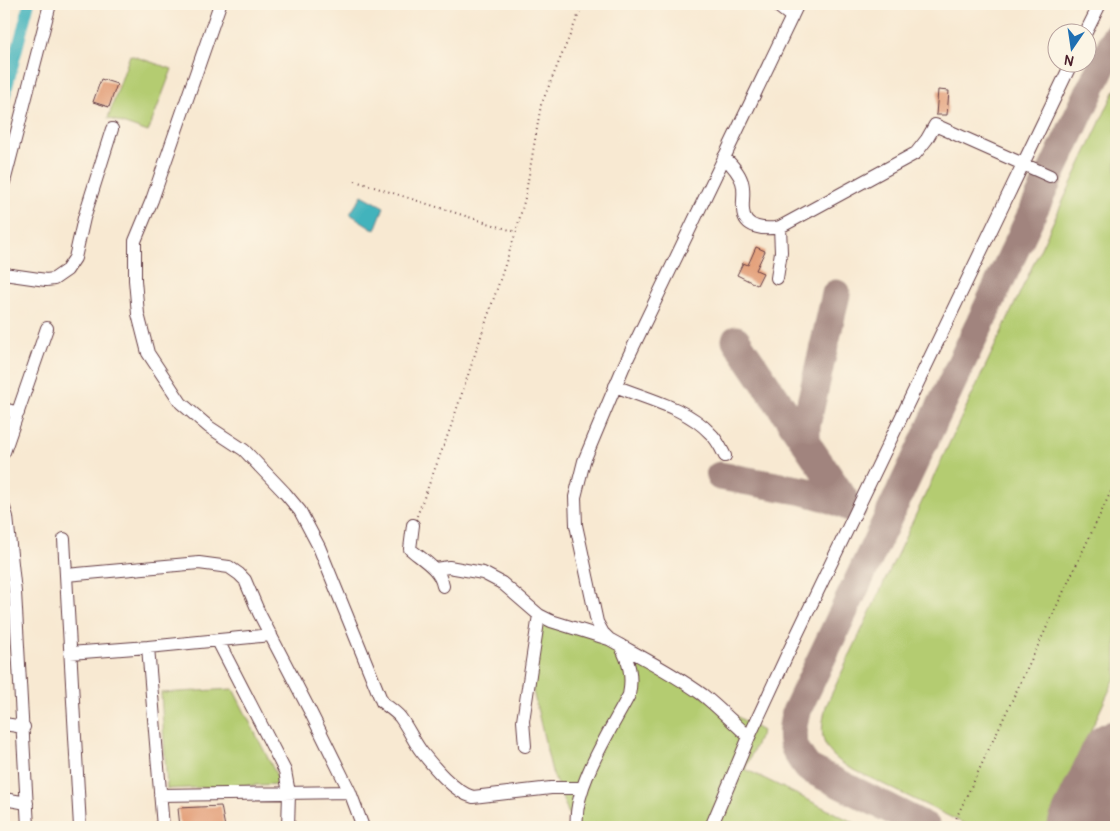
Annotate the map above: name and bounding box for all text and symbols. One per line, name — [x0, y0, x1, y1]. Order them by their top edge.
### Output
north arrow — [1048, 22, 1098, 72]
text: N — [1063, 51, 1076, 70]

